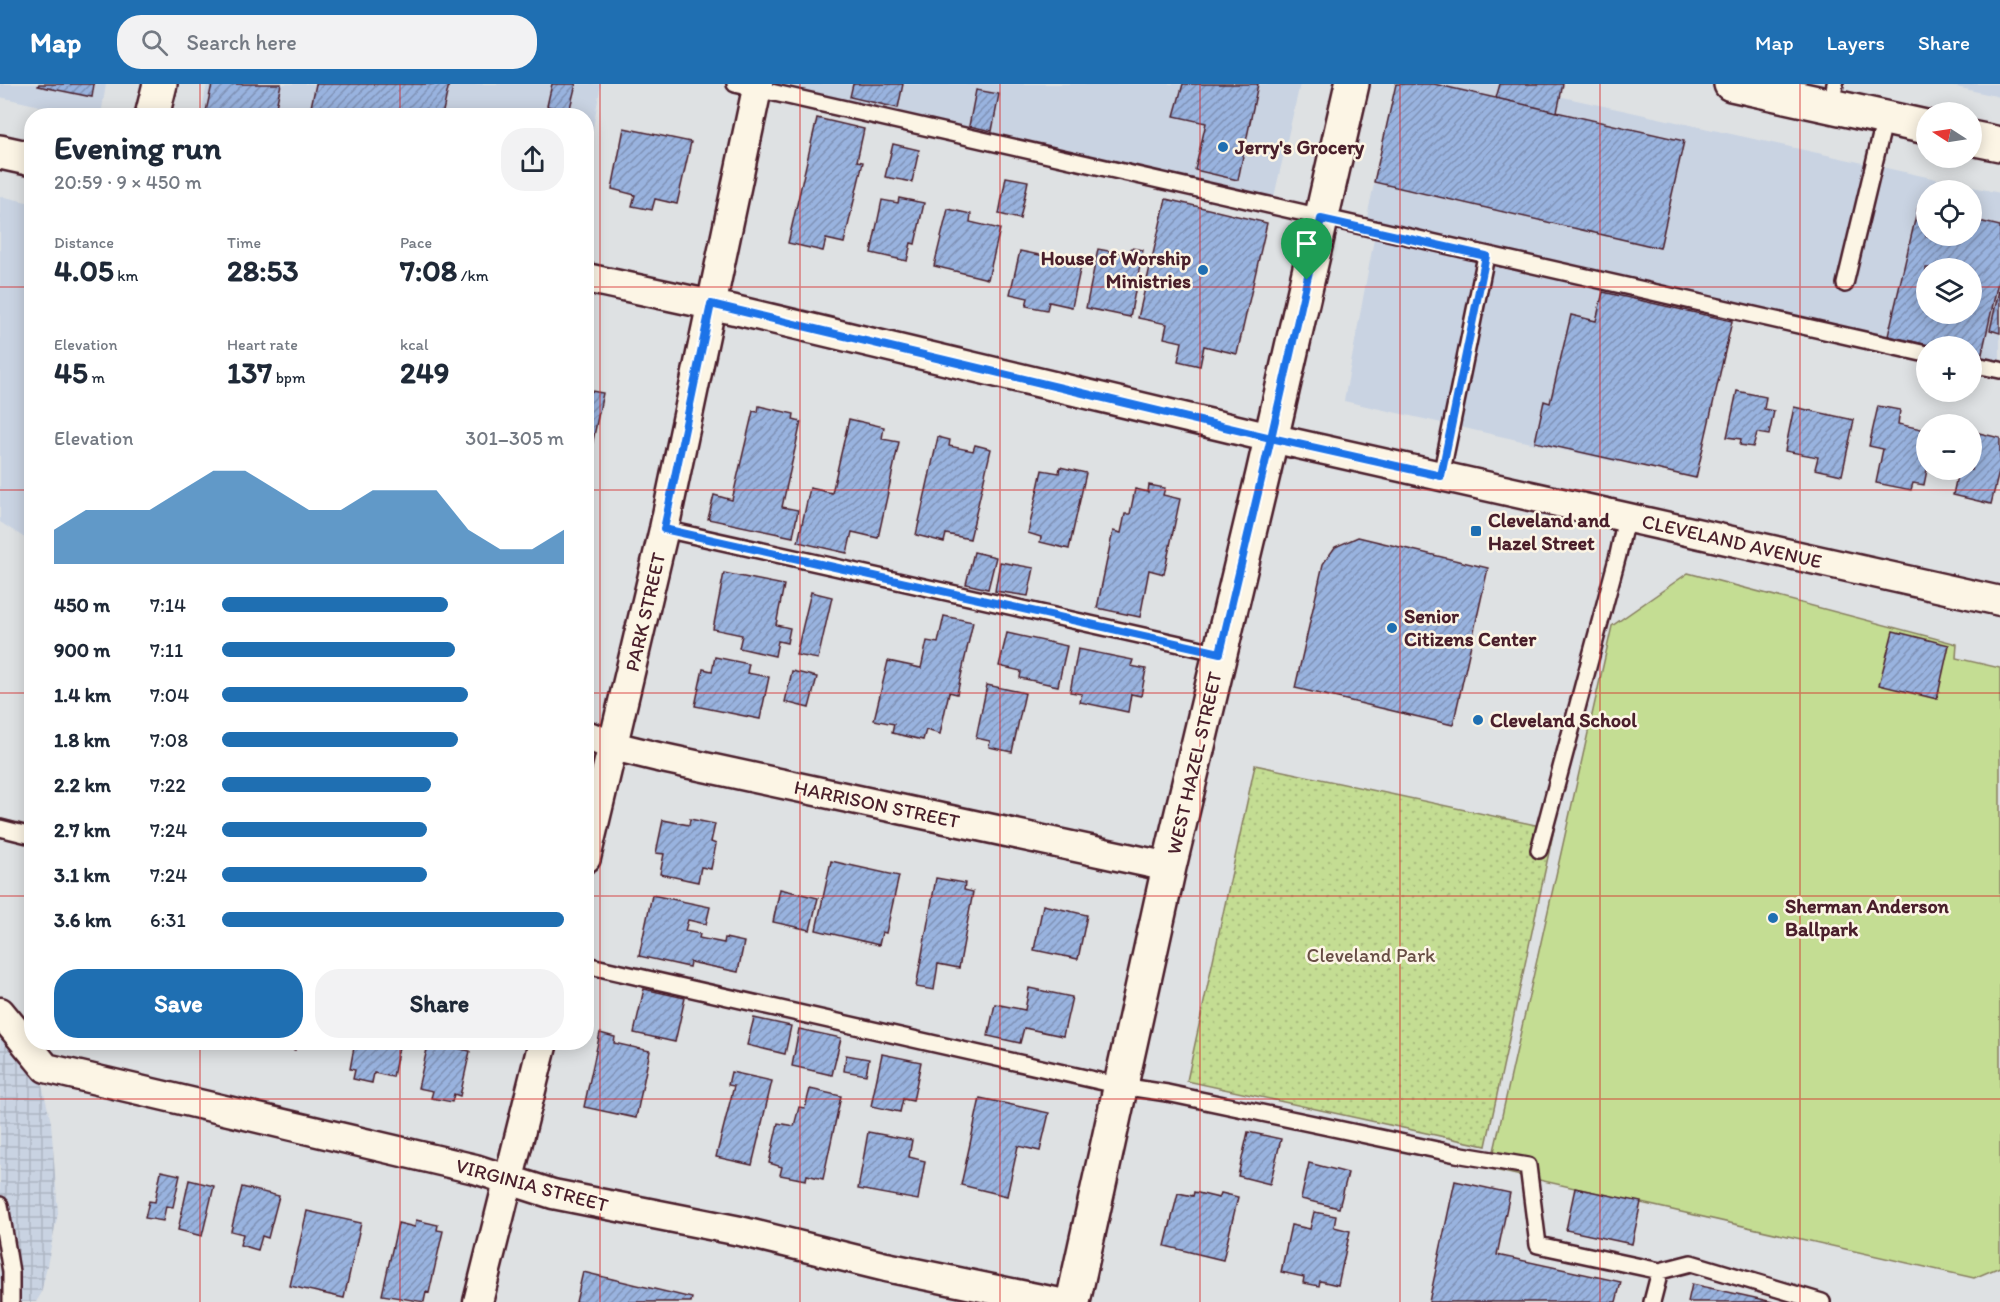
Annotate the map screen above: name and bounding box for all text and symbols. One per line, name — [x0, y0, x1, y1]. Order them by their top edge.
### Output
search box — [117, 15, 537, 69]
text: Map — [30, 25, 81, 59]
icon: search — [138, 26, 171, 59]
text: Search here — [186, 29, 297, 56]
text: Map — [1755, 30, 1794, 55]
text: Layers — [1827, 30, 1885, 55]
text: Share — [1918, 30, 1970, 55]
north arrow — [1916, 102, 1982, 168]
map controls — [1916, 102, 1982, 480]
text: Evening run — [54, 128, 221, 167]
button: share — [501, 128, 564, 191]
place label: Jerry's Grocery — [1234, 135, 1365, 160]
marker: Jerry's Grocery — [1216, 140, 1230, 154]
text: 20:59 · 9 × 450 m — [54, 170, 202, 194]
button: locate — [1916, 180, 1982, 246]
pin — [1281, 218, 1332, 280]
icon: arrive — [1290, 227, 1323, 260]
text: Distance — [54, 233, 114, 252]
text: Time — [227, 233, 261, 252]
text: Pace — [400, 233, 432, 252]
place label: House of Worship Ministries — [1041, 246, 1191, 293]
text: 4.05 — [54, 252, 114, 289]
text: 28:53 — [227, 252, 299, 289]
text: 7:08 — [400, 252, 457, 289]
button: layers — [1916, 258, 1982, 324]
marker: House of Worship Ministries — [1196, 263, 1210, 277]
text: km — [114, 266, 138, 285]
text: /km — [457, 266, 489, 285]
text: Elevation — [54, 335, 118, 354]
text: Heart rate — [227, 335, 298, 354]
text: kcal — [400, 335, 428, 354]
button: + — [1916, 336, 1982, 402]
text: 45 — [54, 354, 88, 391]
text: 137 — [227, 354, 272, 391]
text: 249 — [400, 354, 450, 391]
text: m — [88, 368, 105, 387]
text: bpm — [272, 368, 305, 387]
button: − — [1916, 414, 1982, 480]
text: Elevation — [54, 426, 133, 450]
text: 301–305 m — [465, 426, 564, 450]
place label: Cleveland and Hazel Street — [1488, 508, 1611, 555]
street label: CLEVELAND AVENUE — [1640, 509, 1824, 573]
marker: Cleveland and Hazel Street — [1469, 524, 1483, 538]
street label: PARK STREET — [620, 550, 670, 674]
text: 450 m — [54, 593, 110, 617]
text: 7:14 — [150, 593, 186, 617]
place label: Senior Citizens Center — [1404, 604, 1537, 651]
marker: Senior Citizens Center — [1385, 621, 1399, 635]
text: 900 m — [54, 638, 110, 662]
text: 7:11 — [150, 638, 183, 662]
street label: WEST HAZEL STREET — [1161, 669, 1227, 857]
text: 1.4 km — [54, 683, 111, 707]
text: 7:04 — [150, 683, 189, 707]
place label: Cleveland School — [1490, 708, 1637, 732]
marker: Cleveland School — [1471, 713, 1485, 727]
text: 1.8 km — [54, 728, 110, 752]
text: 7:08 — [150, 728, 188, 752]
text: 2.2 km — [54, 773, 111, 797]
text: 7:22 — [150, 773, 186, 797]
street label: HARRISON STREET — [792, 775, 962, 833]
text: 2.7 km — [54, 818, 110, 842]
text: 7:24 — [150, 818, 187, 842]
text: 3.1 km — [54, 863, 110, 887]
text: 7:24 — [150, 863, 187, 887]
place label: Sherman Anderson Ballpark — [1785, 894, 1950, 942]
text: 3.6 km — [54, 908, 111, 932]
text: 6:31 — [150, 908, 186, 932]
marker: Sherman Anderson Ballpark — [1766, 911, 1780, 925]
park label: Cleveland Park — [1307, 943, 1436, 967]
button: Save — [54, 969, 303, 1038]
button: Share — [315, 969, 564, 1038]
street label: VIRGINIA STREET — [453, 1153, 611, 1217]

